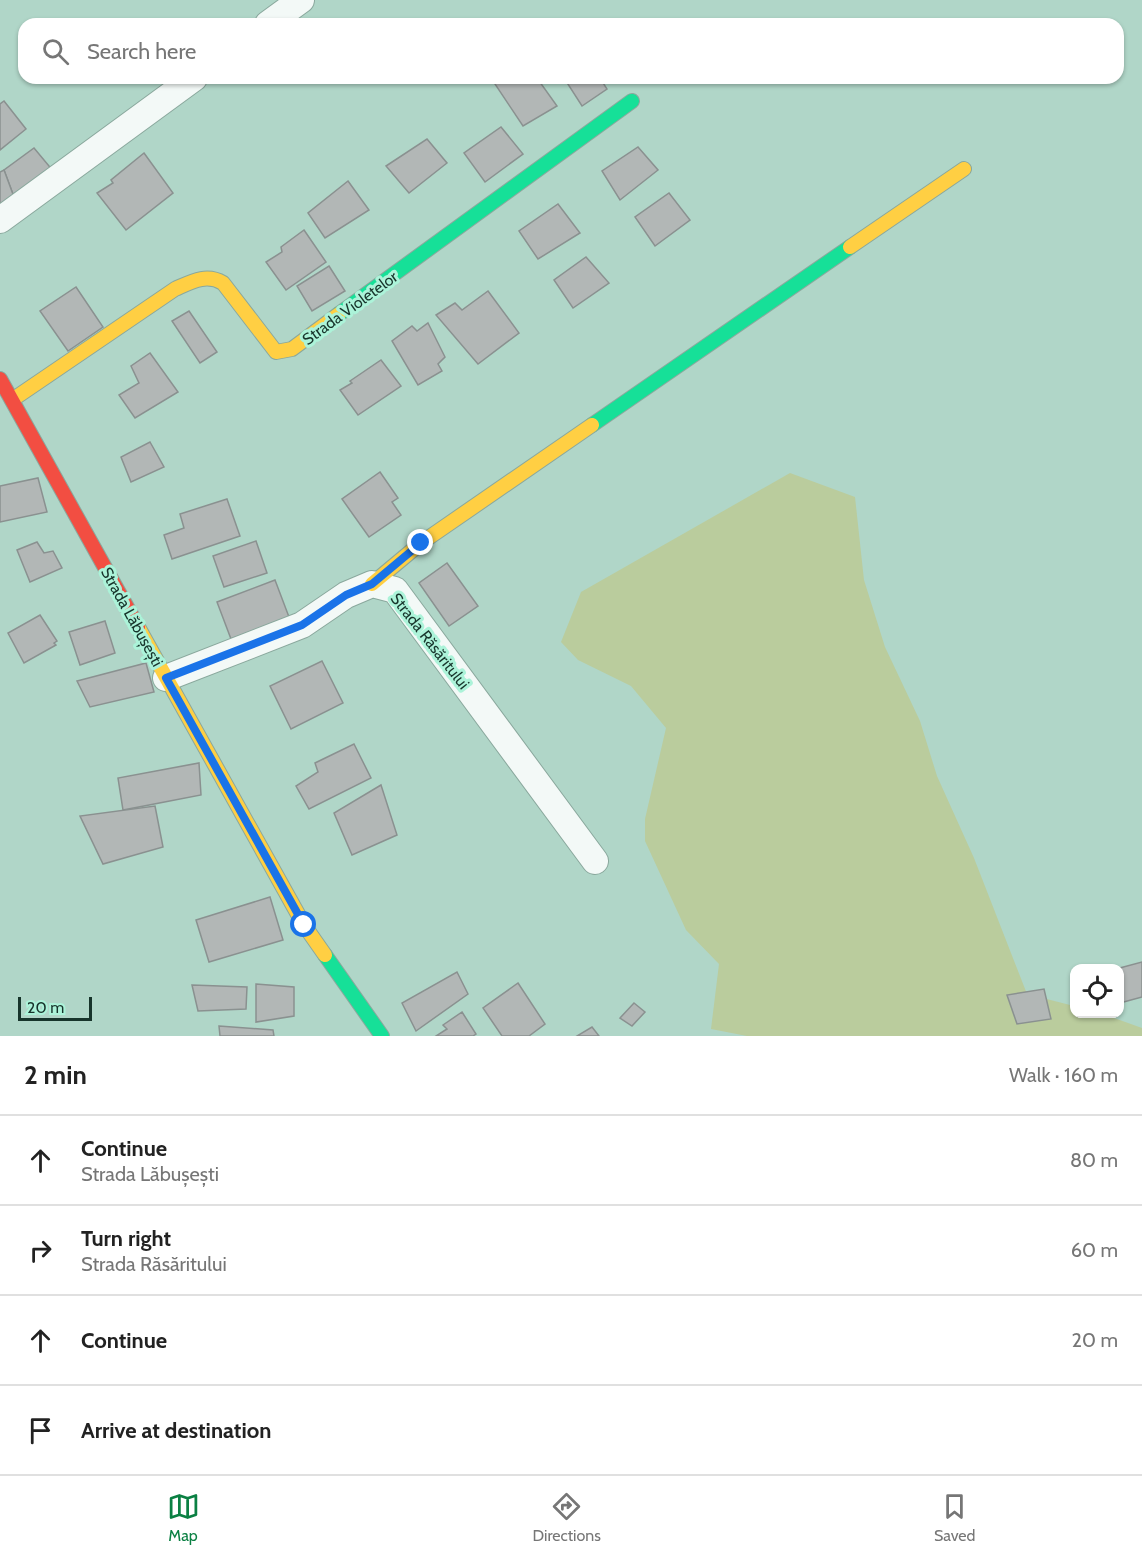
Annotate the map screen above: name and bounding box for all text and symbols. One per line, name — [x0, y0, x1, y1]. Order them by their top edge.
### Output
search box — [18, 18, 1124, 84]
icon: search — [39, 35, 72, 68]
text: Search here — [87, 38, 196, 65]
street label: Strada Violetelor — [299, 267, 402, 349]
route end — [407, 529, 433, 555]
street label: Strada Lăbușești — [96, 564, 167, 670]
street label: Strada Răsăritului — [387, 589, 473, 693]
route start — [290, 911, 316, 937]
map controls — [1070, 964, 1124, 1018]
button: locate — [1070, 964, 1124, 1018]
scale bar — [18, 994, 92, 1022]
text: 20 m — [27, 998, 64, 1017]
text: 2 min — [24, 1059, 87, 1091]
text: Walk · 160 m — [1009, 1063, 1118, 1087]
text: Continue — [81, 1135, 167, 1162]
icon: ahead — [24, 1144, 57, 1177]
text: 80 m — [1070, 1148, 1118, 1172]
text: Strada Lăbușești — [81, 1162, 219, 1186]
text: Turn right — [81, 1225, 171, 1252]
icon: right — [24, 1234, 57, 1267]
text: 60 m — [1071, 1238, 1118, 1262]
text: Strada Răsăritului — [81, 1252, 227, 1276]
icon: ahead — [24, 1324, 57, 1357]
text: Continue — [81, 1327, 167, 1354]
text: 20 m — [1072, 1328, 1118, 1352]
icon: arrive — [24, 1414, 57, 1447]
text: Arrive at destination — [81, 1417, 271, 1444]
tab: Map — [167, 1490, 200, 1545]
tab: Directions — [533, 1490, 601, 1545]
tab: Saved — [934, 1490, 975, 1545]

